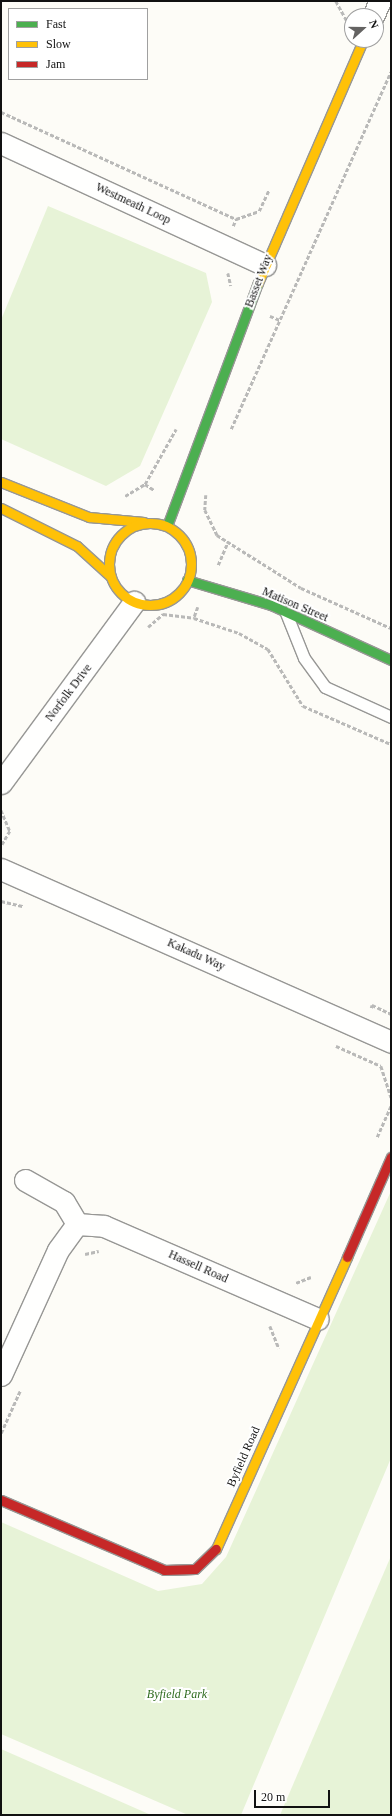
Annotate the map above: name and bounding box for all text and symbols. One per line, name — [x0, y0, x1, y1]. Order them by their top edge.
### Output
legend — [8, 8, 148, 80]
north arrow — [344, 8, 384, 48]
text: Fast — [46, 17, 66, 31]
text: N — [367, 18, 381, 30]
text: Slow — [46, 37, 71, 51]
text: Jam — [46, 57, 65, 71]
street label: Westmeath Loop — [93, 180, 173, 228]
street label: Basset Way — [242, 252, 276, 310]
street label: Matison Street — [260, 585, 330, 625]
street label: Norfolk Drive — [43, 661, 95, 725]
street label: Kakadu Way — [165, 936, 227, 974]
street label: Hassell Road — [166, 1247, 230, 1287]
street label: Byfield Road — [224, 1425, 264, 1489]
park label: Byfield Park — [147, 1688, 207, 1702]
scale bar — [256, 1782, 332, 1808]
text: 20 m — [261, 1790, 285, 1804]

